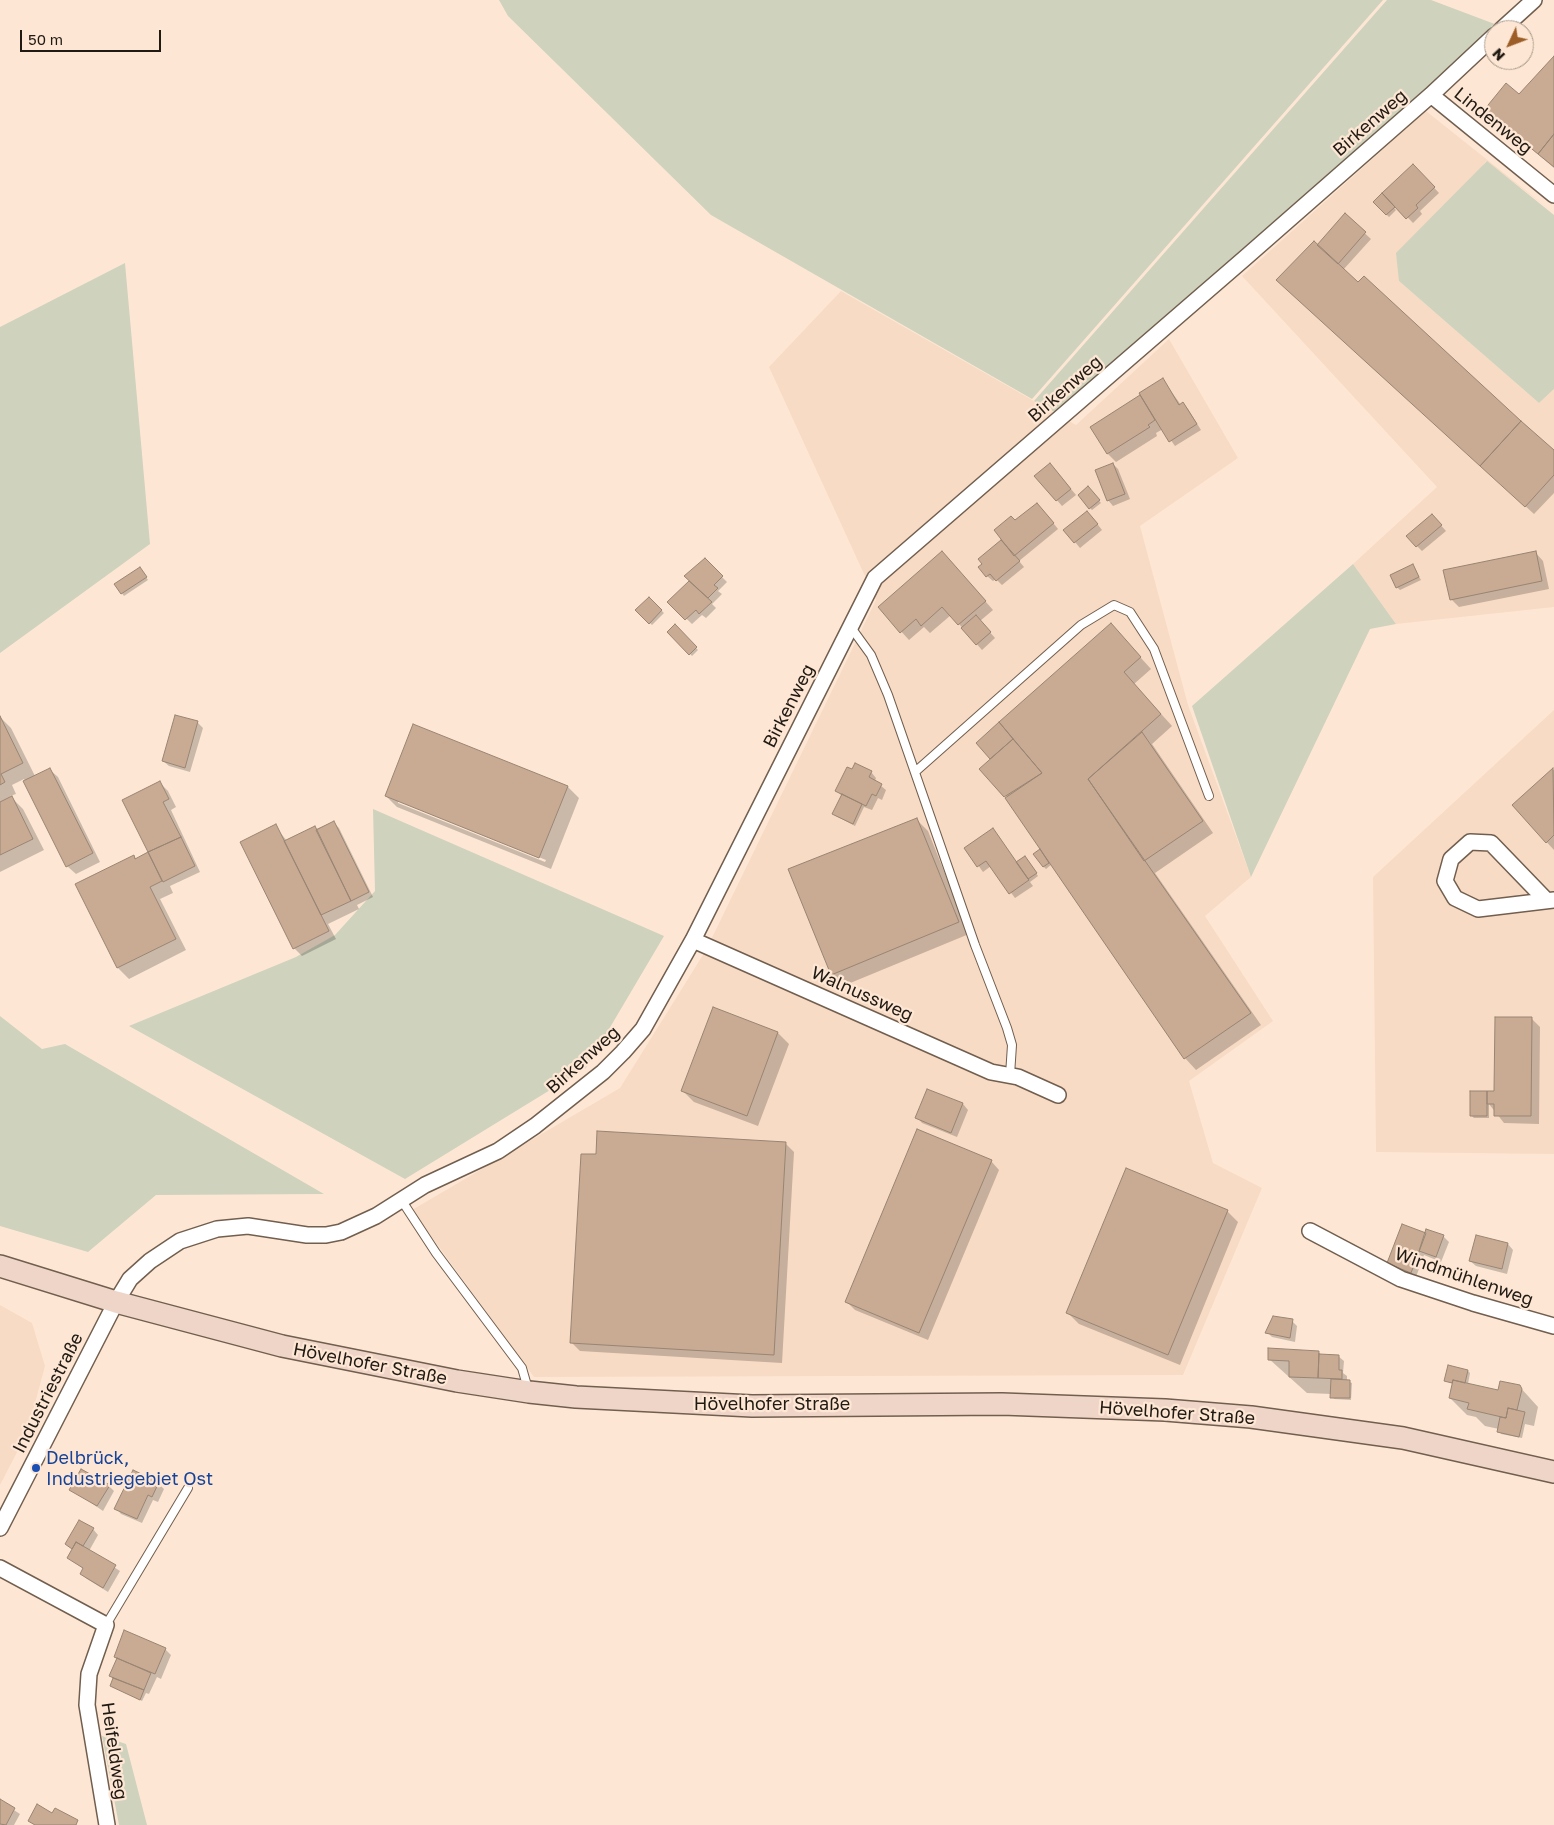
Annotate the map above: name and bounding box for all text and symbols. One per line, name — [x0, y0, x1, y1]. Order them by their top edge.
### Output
scale bar — [22, 20, 164, 52]
north arrow — [1484, 20, 1534, 70]
text: 50 m — [28, 30, 63, 48]
text: N — [1489, 45, 1508, 65]
street label: Lindenweg — [1449, 83, 1537, 159]
street label: Birkenweg — [1329, 85, 1411, 161]
street label: Birkenweg — [1024, 351, 1106, 427]
street label: Birkenweg — [759, 661, 819, 751]
street label: Walnussweg — [808, 962, 916, 1026]
street label: Birkenweg — [542, 1022, 624, 1098]
street label: Windmühlenweg — [1392, 1243, 1536, 1311]
street label: Industriestraße — [8, 1329, 88, 1457]
street label: Hövelhofer Straße — [291, 1338, 449, 1390]
street label: Hövelhofer Straße — [694, 1393, 850, 1415]
street label: Hövelhofer Straße — [1098, 1397, 1256, 1429]
place label: Delbrück, Industriegebiet Ost — [46, 1447, 213, 1490]
marker: Delbrück, Industriegebiet Ost — [30, 1462, 42, 1474]
street label: Heifeldweg — [96, 1701, 132, 1801]

